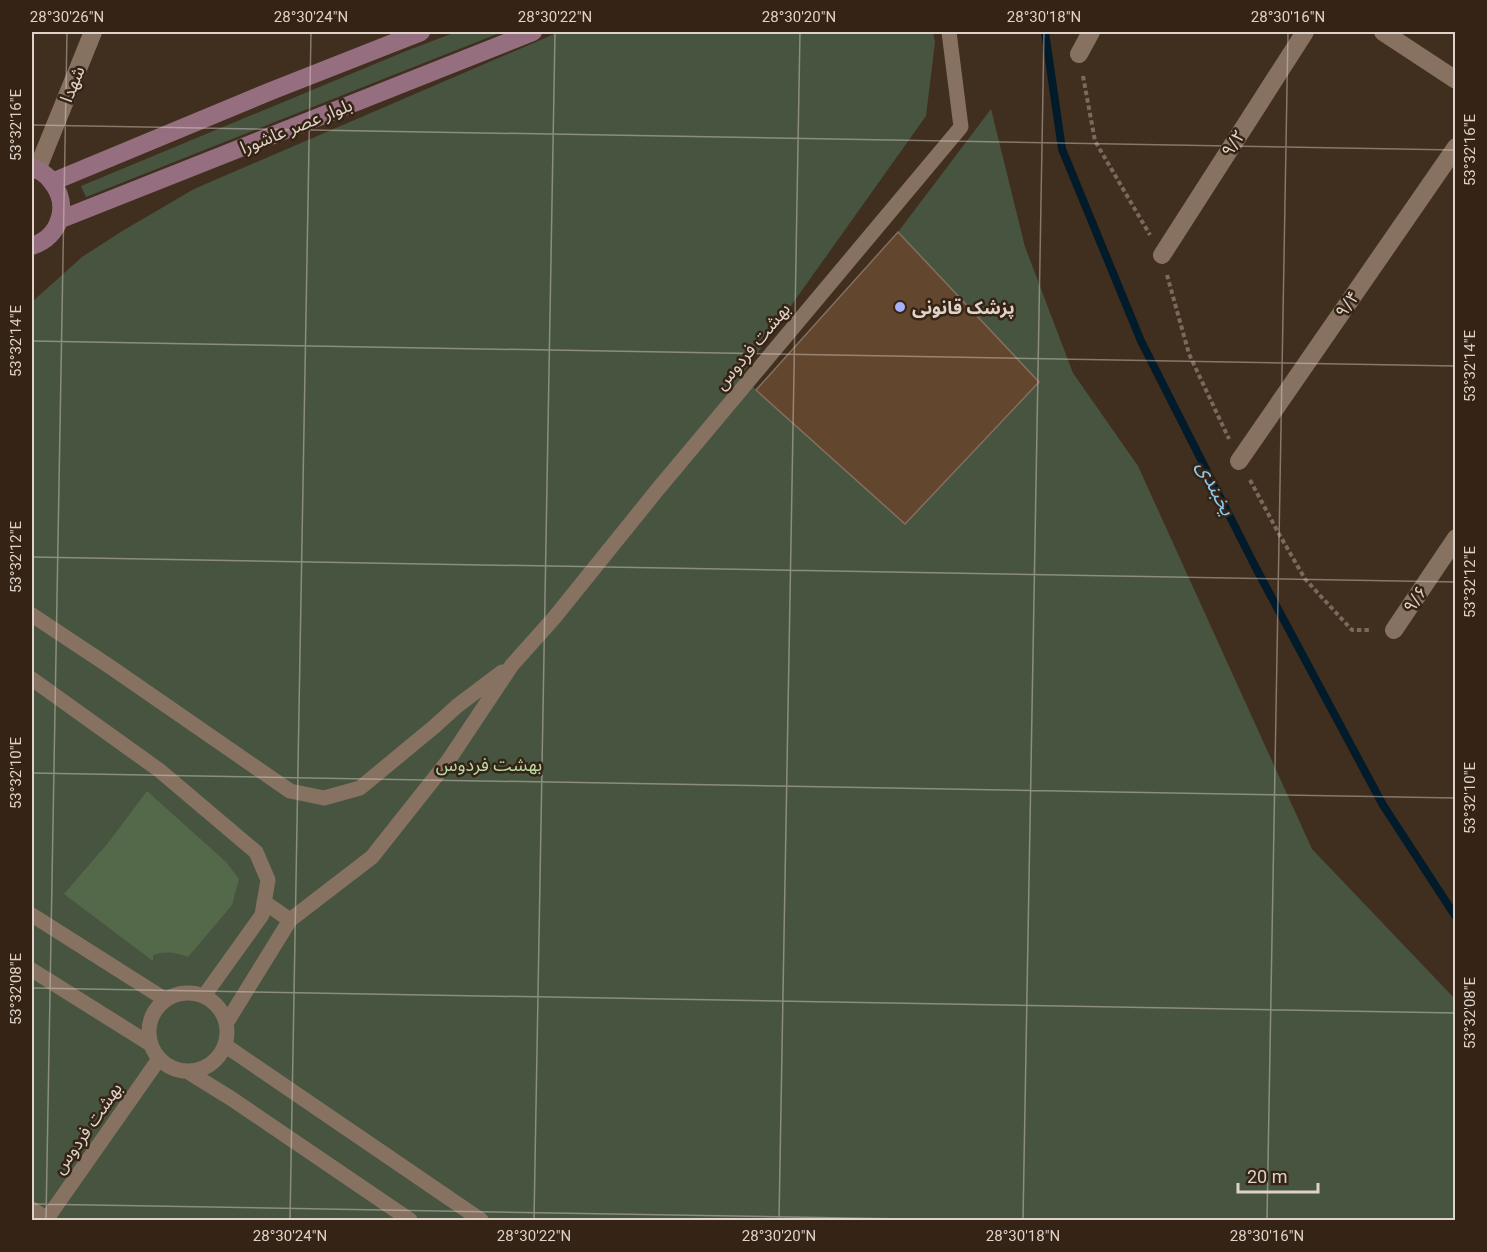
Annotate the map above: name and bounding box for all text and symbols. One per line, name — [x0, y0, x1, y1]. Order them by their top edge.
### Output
text: 28°30'26"N — [30, 8, 104, 26]
text: 28°30'24"N — [274, 8, 348, 26]
text: 28°30'22"N — [518, 8, 592, 26]
text: 28°30'20"N — [762, 8, 836, 26]
text: 28°30'18"N — [1007, 8, 1081, 26]
text: 28°30'16"N — [1251, 8, 1325, 26]
street label: شهدا — [55, 63, 89, 105]
text: 53°32'16"E — [7, 88, 25, 161]
street label: بلوار عصر عاشورا — [237, 94, 356, 159]
text: 53°32'16"E — [1461, 113, 1479, 186]
street label: ۹/۲ — [1217, 126, 1249, 160]
street label: ۹/۴ — [1330, 286, 1364, 322]
place label: پزشک قانونی — [912, 297, 1015, 319]
street label: بهشت فردوس — [710, 298, 795, 394]
marker: پزشک قانونی — [893, 300, 907, 314]
text: 53°32'14"E — [7, 304, 25, 377]
text: 53°32'14"E — [1461, 329, 1479, 402]
water label: یخبندی — [1192, 457, 1240, 519]
text: 53°32'12"E — [7, 520, 25, 593]
text: 53°32'12"E — [1461, 545, 1479, 618]
street label: ۹/۶ — [1398, 582, 1432, 616]
text: 53°32'10"E — [7, 736, 25, 809]
park label: بهشت فردوس — [436, 754, 542, 776]
text: 53°32'10"E — [1461, 761, 1479, 834]
text: 53°32'08"E — [7, 952, 25, 1025]
text: 53°32'08"E — [1461, 976, 1479, 1049]
street label: بهشت فردوس — [48, 1078, 127, 1178]
scale bar — [1238, 1156, 1318, 1194]
text: 20 m — [1247, 1166, 1287, 1187]
text: 28°30'24"N — [253, 1227, 327, 1245]
text: 28°30'22"N — [497, 1227, 571, 1245]
text: 28°30'20"N — [742, 1227, 816, 1245]
text: 28°30'18"N — [986, 1227, 1060, 1245]
text: 28°30'16"N — [1230, 1227, 1304, 1245]

